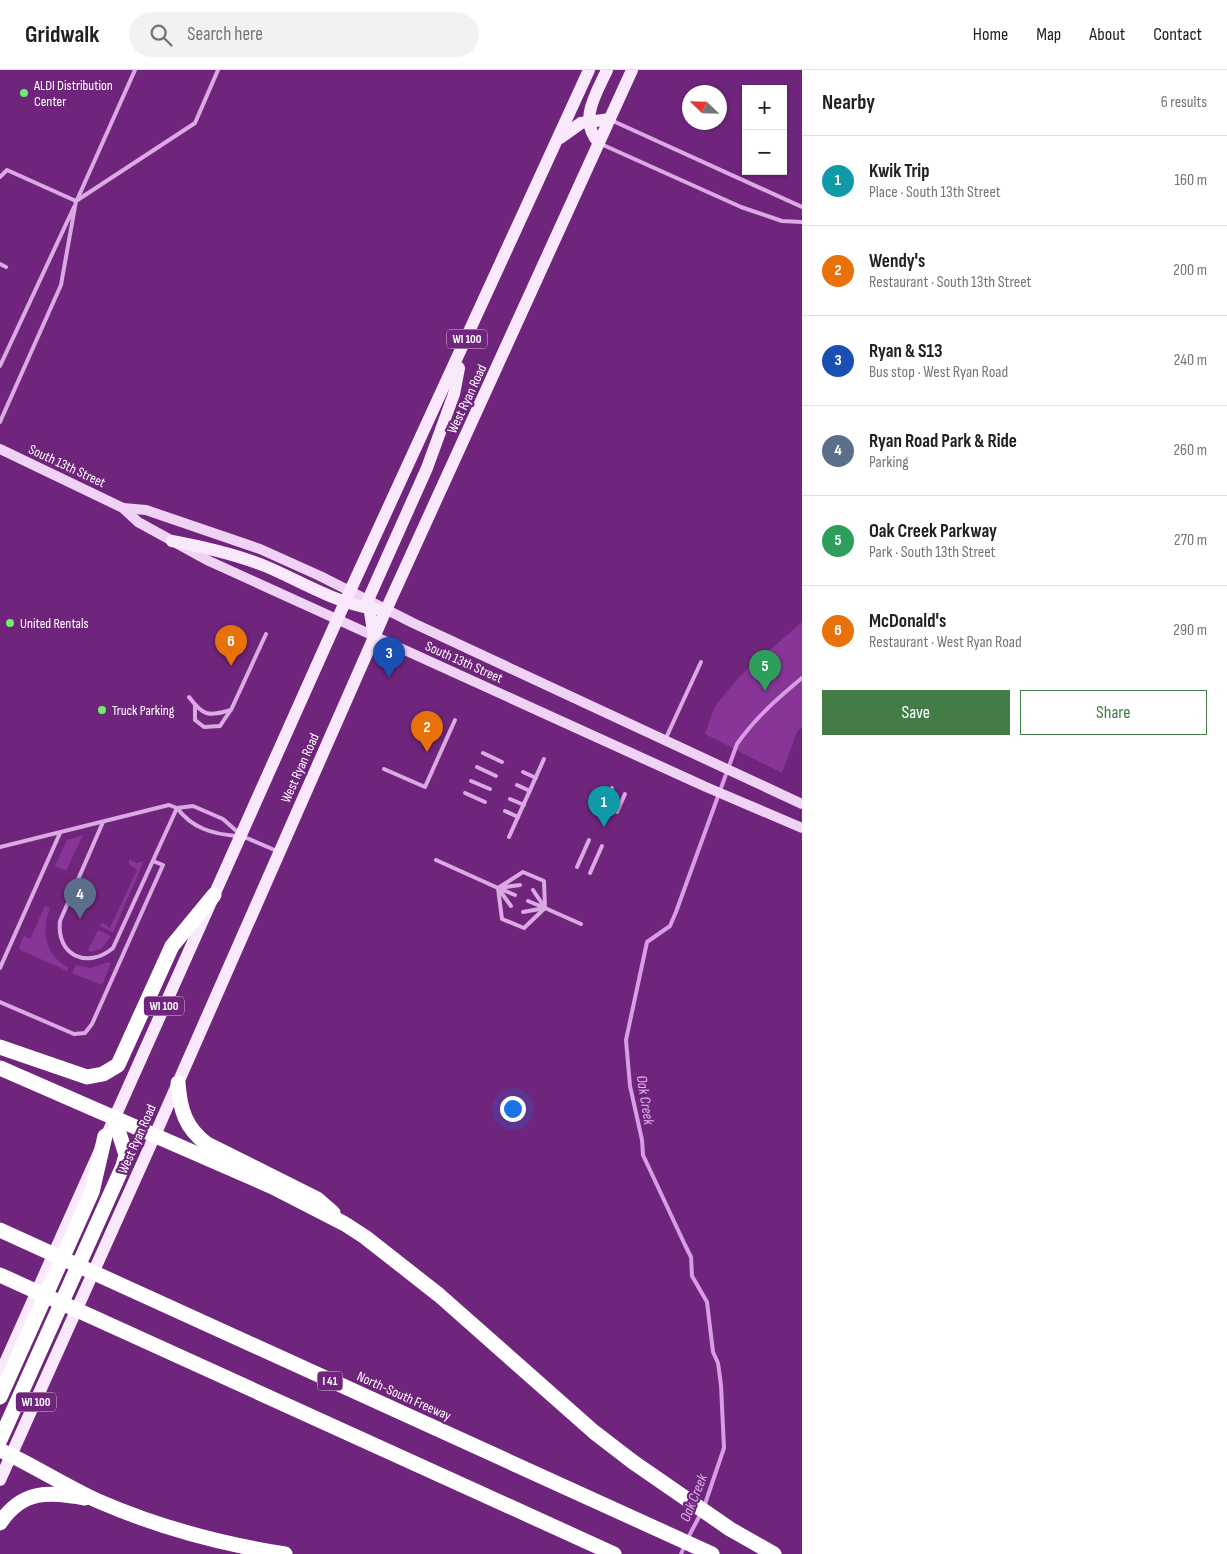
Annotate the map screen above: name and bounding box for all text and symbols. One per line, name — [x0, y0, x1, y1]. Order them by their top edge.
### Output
search box — [129, 12, 479, 57]
text: Gridwalk — [25, 20, 99, 49]
icon: search — [147, 21, 175, 49]
text: Search here — [187, 23, 263, 46]
text: Home — [973, 24, 1008, 45]
text: Map — [1036, 24, 1061, 45]
text: About — [1089, 24, 1125, 45]
text: Contact — [1153, 24, 1202, 45]
place label: ALDI Distribution Center — [33, 77, 113, 110]
north arrow — [682, 85, 727, 130]
map controls — [742, 85, 787, 175]
button: + — [742, 85, 787, 130]
marker: ALDI Distribution Center — [18, 87, 30, 99]
text: Nearby — [822, 90, 875, 115]
text: 6 results — [1161, 93, 1207, 112]
button: − — [742, 130, 787, 175]
text: Kwik Trip — [869, 160, 929, 183]
text: 1 — [835, 171, 841, 190]
text: 160 m — [1174, 171, 1207, 190]
text: Place · South 13th Street — [869, 183, 1001, 202]
text: Wendy's — [869, 250, 925, 273]
text: 2 — [834, 261, 842, 280]
text: 200 m — [1173, 261, 1207, 280]
text: Restaurant · South 13th Street — [869, 273, 1031, 292]
road number: WI 100 — [447, 330, 487, 348]
text: Ryan & S13 — [869, 340, 942, 363]
text: 3 — [834, 351, 842, 370]
text: 240 m — [1174, 351, 1207, 370]
street label: West Ryan Road — [444, 362, 490, 436]
text: Bus stop · West Ryan Road — [869, 363, 1008, 382]
text: Ryan Road Park & Ride — [869, 430, 1017, 453]
street label: South 13th Street — [26, 441, 108, 491]
text: 4 — [834, 441, 842, 460]
text: 260 m — [1173, 441, 1207, 460]
text: Parking — [869, 453, 909, 472]
text: Oak Creek Parkway — [869, 520, 997, 543]
text: 5 — [834, 531, 842, 550]
text: 270 m — [1174, 531, 1207, 550]
text: Park · South 13th Street — [869, 543, 995, 562]
text: McDonald's — [869, 610, 946, 633]
place label: United Rentals — [20, 615, 89, 632]
marker: United Rentals — [4, 617, 16, 629]
text: 6 — [834, 621, 842, 640]
text: 290 m — [1173, 621, 1207, 640]
pin: 6 — [215, 625, 247, 666]
text: Restaurant · West Ryan Road — [869, 633, 1022, 652]
pin: 3 — [373, 637, 405, 678]
street label: South 13th Street — [423, 637, 505, 687]
pin: 5 — [749, 650, 781, 691]
button: Save — [822, 690, 1010, 735]
button: Share — [1020, 690, 1207, 735]
place label: Truck Parking — [112, 702, 175, 719]
marker: Truck Parking — [96, 704, 108, 716]
pin: 2 — [411, 711, 443, 752]
street label: West Ryan Road — [277, 730, 323, 805]
pin: 1 — [588, 786, 620, 827]
pin: 4 — [64, 878, 96, 919]
road number: WI 100 — [144, 996, 184, 1016]
water label: Oak Creek — [632, 1074, 658, 1126]
your location — [500, 1096, 526, 1122]
street label: West Ryan Road — [114, 1101, 160, 1176]
street label: North-South Freeway — [354, 1368, 454, 1425]
road number: I 41 — [318, 1372, 342, 1390]
road number: WI 100 — [16, 1392, 56, 1411]
water label: Oak Creek — [676, 1471, 712, 1525]

